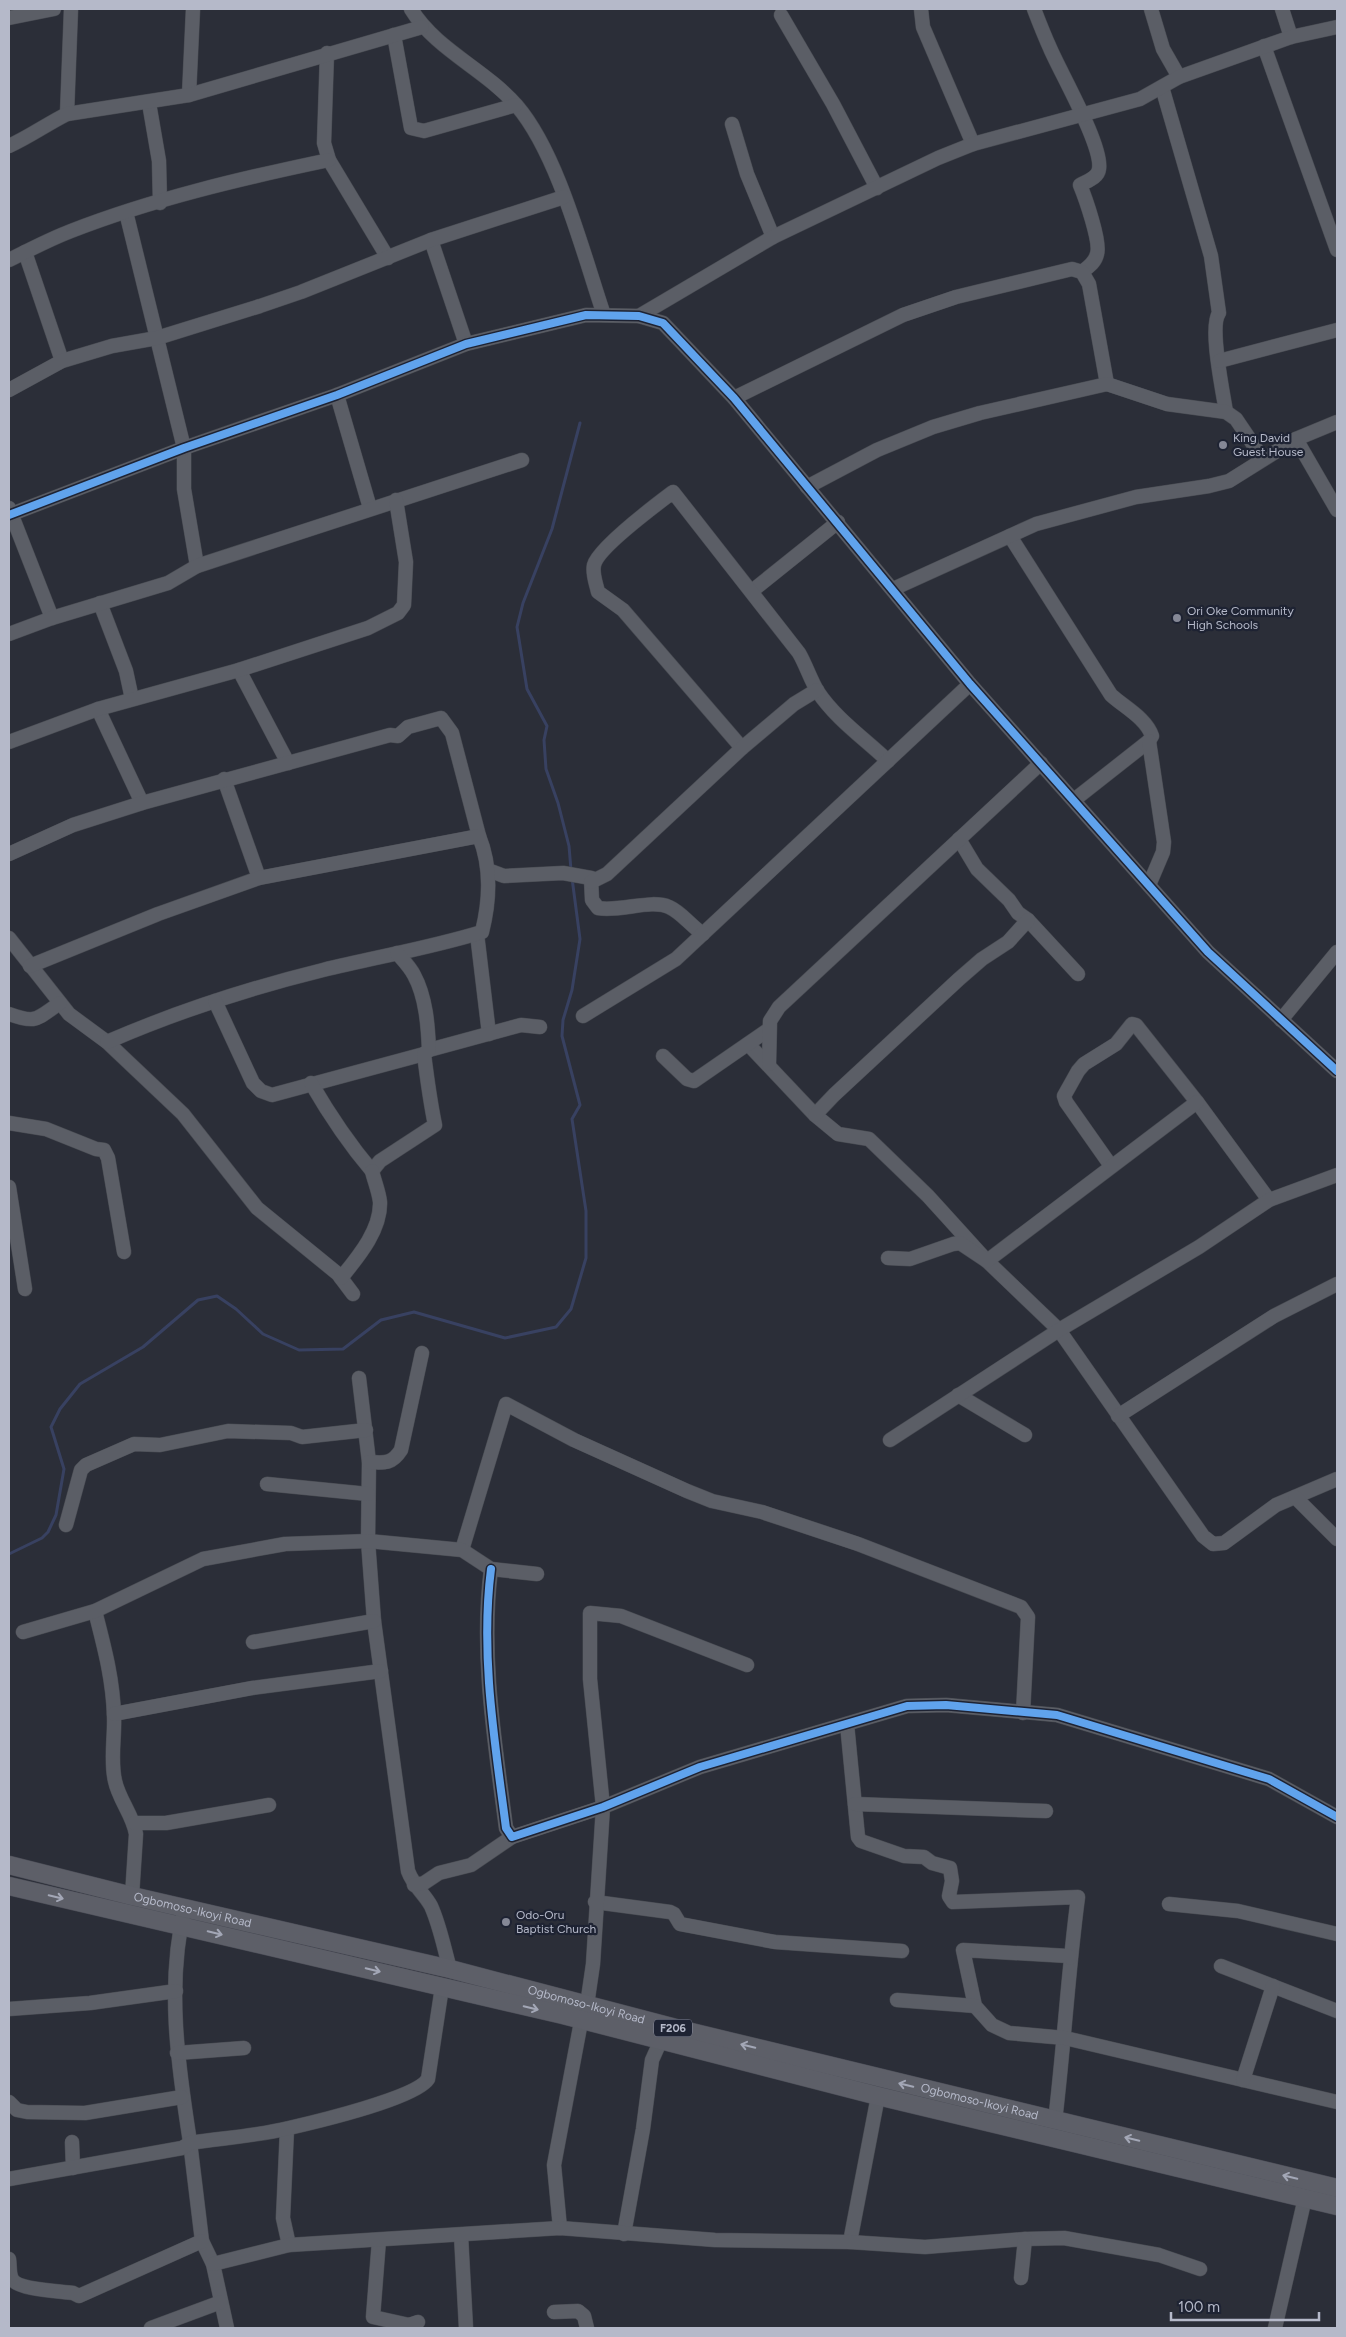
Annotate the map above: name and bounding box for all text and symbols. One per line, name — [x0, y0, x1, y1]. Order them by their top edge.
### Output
place label: King David Guest House — [1233, 431, 1304, 459]
marker: King David Guest House — [1217, 439, 1229, 451]
place label: Ori Oke Community High Schools — [1187, 604, 1294, 632]
marker: Ori Oke Community High Schools — [1171, 612, 1183, 624]
street label: Ogbomoso-Ikoyi Road — [132, 1890, 253, 1930]
one-way arrow — [48, 1892, 64, 1902]
place label: Odo-Oru Baptist Church — [516, 1908, 597, 1936]
marker: Odo-Oru Baptist Church — [500, 1916, 512, 1928]
one-way arrow — [206, 1929, 222, 1938]
one-way arrow — [364, 1966, 380, 1975]
street label: Ogbomoso-Ikoyi Road — [526, 1983, 646, 2027]
one-way arrow — [522, 2004, 538, 2013]
road number: F206 — [654, 2020, 692, 2036]
one-way arrow — [740, 2041, 756, 2050]
one-way arrow — [898, 2080, 914, 2089]
street label: Ogbomoso-Ikoyi Road — [919, 2081, 1040, 2123]
one-way arrow — [1124, 2134, 1140, 2143]
one-way arrow — [1282, 2172, 1298, 2181]
scale bar — [1171, 2290, 1318, 2322]
text: 100 m — [1178, 2298, 1220, 2316]

